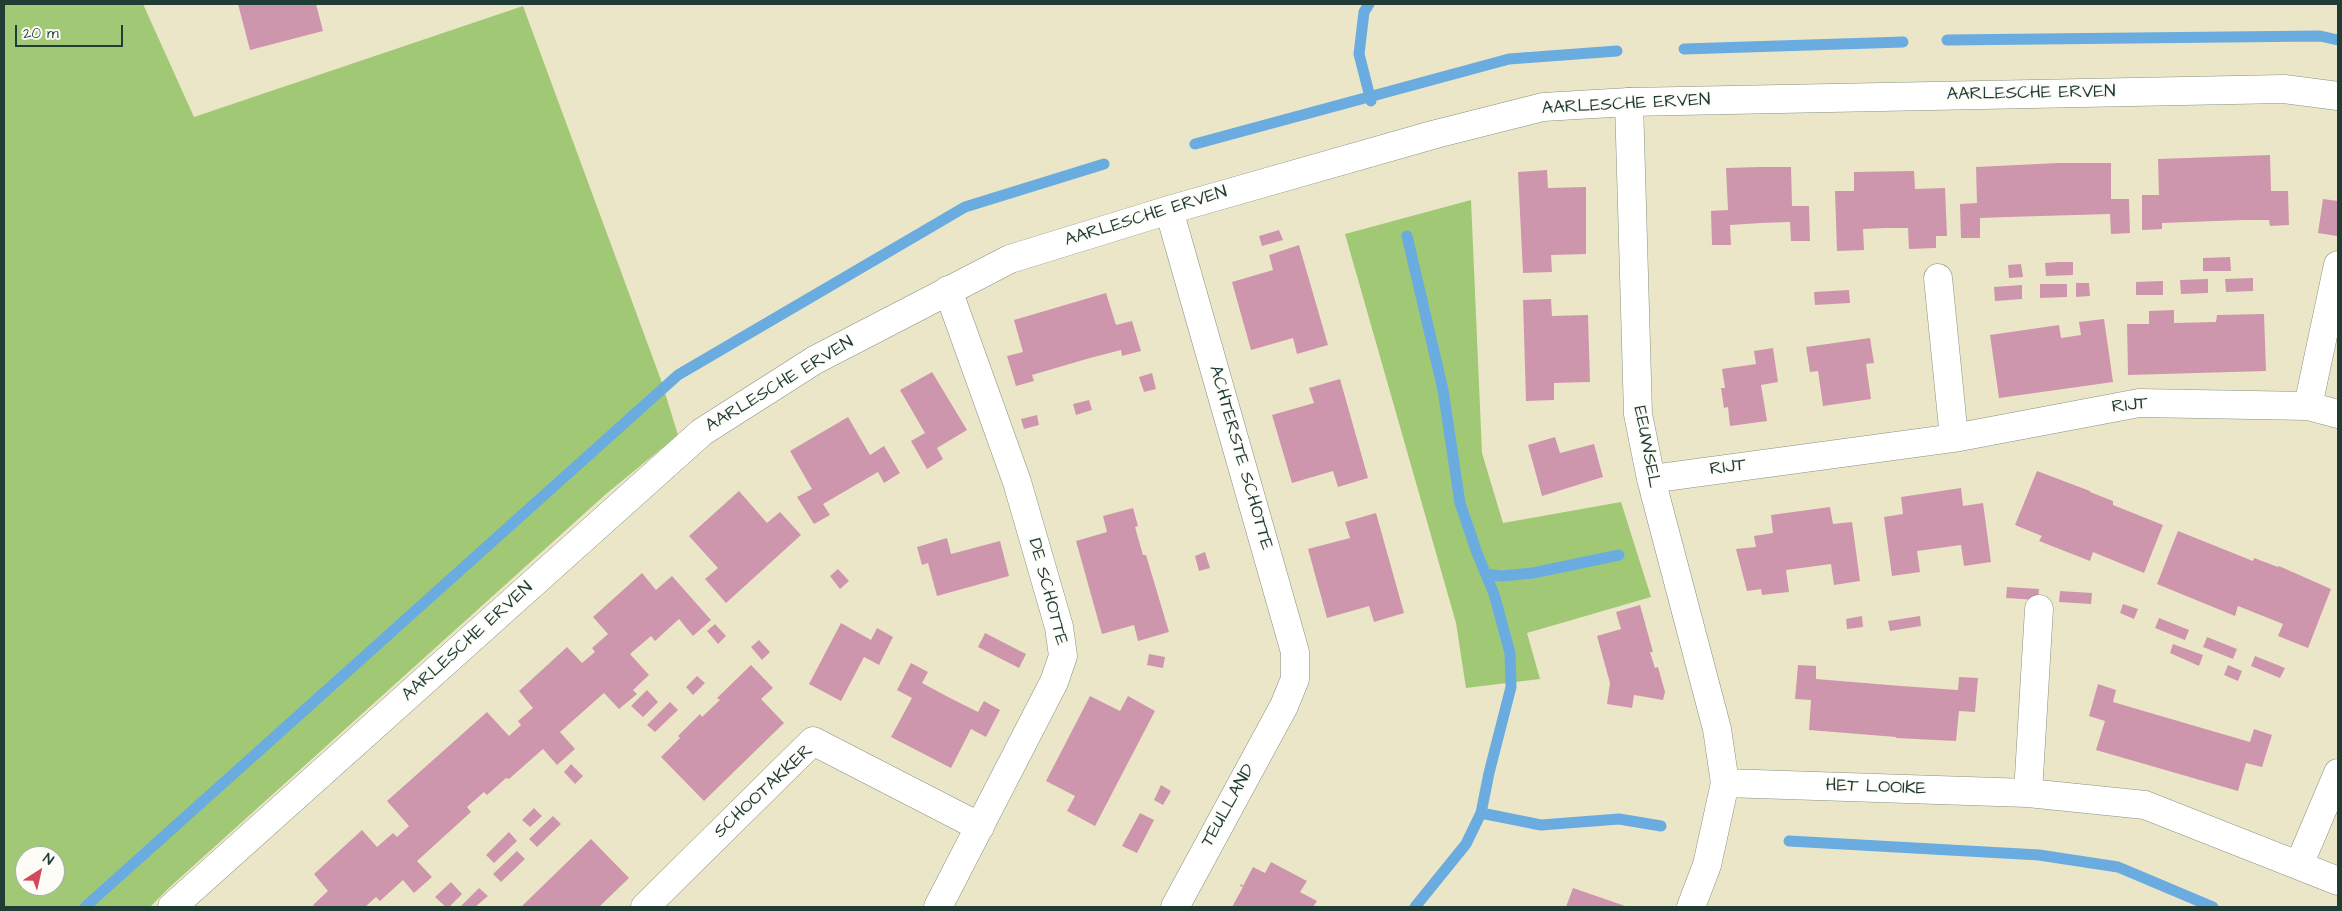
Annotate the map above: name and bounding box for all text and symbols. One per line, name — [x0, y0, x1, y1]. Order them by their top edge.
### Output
scale bar — [18, 15, 125, 47]
text: 20 m — [23, 23, 59, 44]
street label: AARLESCHE ERVEN — [1946, 82, 2116, 106]
street label: AARLESCHE ERVEN — [1541, 90, 1711, 120]
street label: AARLESCHE ERVEN — [1062, 182, 1230, 252]
street label: AARLESCHE ERVEN — [702, 332, 858, 438]
street label: ACHTERSTE SCHOTTE — [1203, 363, 1277, 553]
street label: RIJT — [2111, 393, 2149, 419]
street label: EEUWSEL — [1627, 404, 1665, 490]
street label: RIJT — [1709, 455, 1747, 481]
street label: DE SCHOTTE — [1022, 536, 1072, 648]
street label: AARLESCHE ERVEN — [398, 578, 538, 706]
street label: SCHOOTAKKER — [710, 741, 818, 843]
street label: TEULLAND — [1197, 761, 1261, 851]
street label: HET LOOIKE — [1825, 775, 1927, 801]
north arrow — [15, 846, 65, 896]
text: N — [39, 849, 57, 870]

